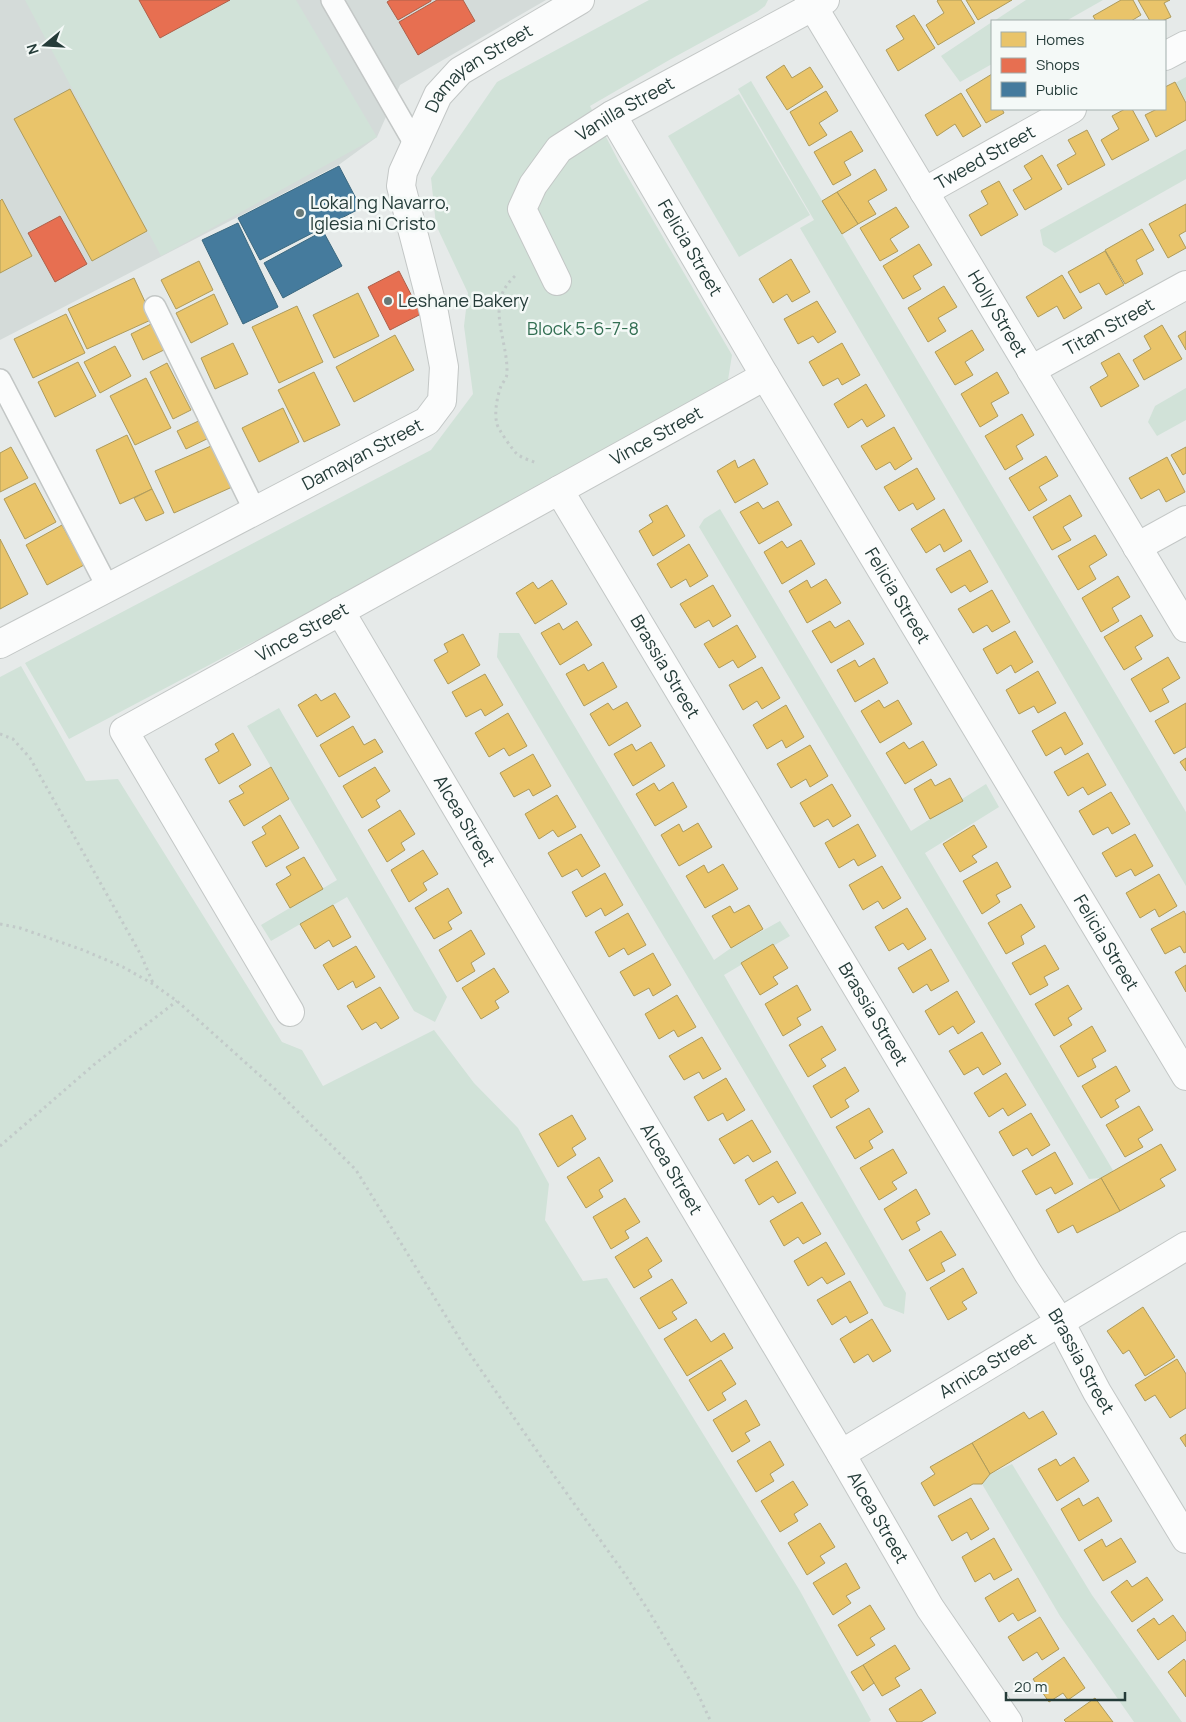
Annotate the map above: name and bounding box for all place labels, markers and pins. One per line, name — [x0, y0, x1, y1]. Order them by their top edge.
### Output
place label: Lokal ng Navarro, Iglesia ni Cristo — [310, 190, 450, 235]
marker: Lokal ng Navarro, Iglesia ni Cristo — [294, 207, 306, 219]
place label: Leshane Bakery — [398, 288, 529, 312]
marker: Leshane Bakery — [382, 295, 394, 307]

